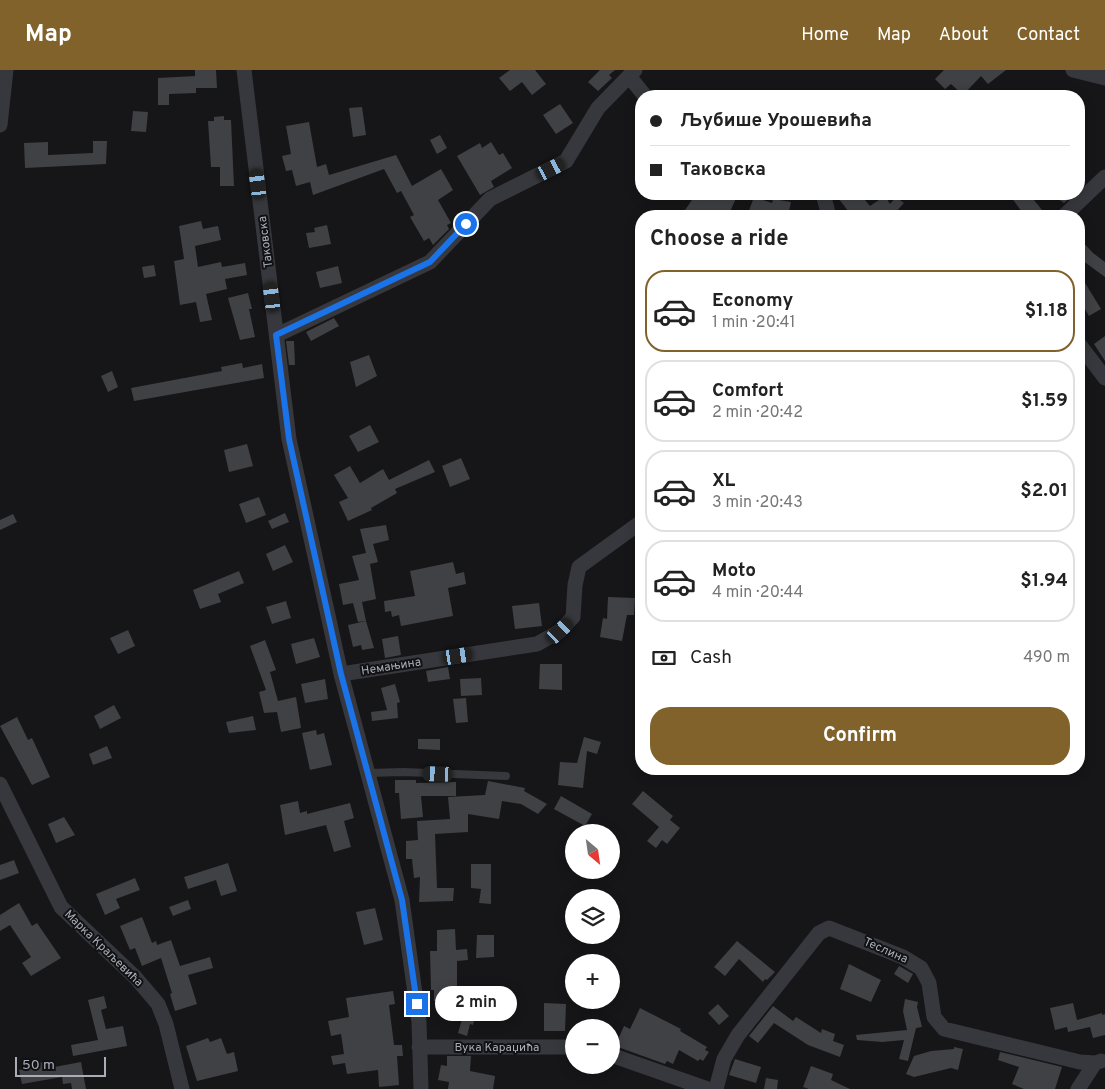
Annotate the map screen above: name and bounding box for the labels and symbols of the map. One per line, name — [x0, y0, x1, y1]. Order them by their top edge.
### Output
car — [534, 156, 567, 182]
car — [248, 168, 267, 200]
route start — [455, 213, 477, 235]
street label: Таковска — [255, 215, 277, 269]
car — [262, 281, 281, 313]
car — [543, 615, 576, 647]
car — [442, 646, 473, 666]
street label: Немањина — [360, 654, 422, 680]
car — [422, 766, 453, 782]
north arrow — [565, 824, 620, 879]
street label: Марка Краљевића — [60, 907, 146, 991]
street label: Теслина — [861, 934, 910, 968]
callout: 2 min — [434, 986, 517, 1022]
route end — [406, 993, 428, 1015]
street label: Вука Караџића — [455, 1040, 539, 1056]
scale bar — [15, 1054, 106, 1077]

